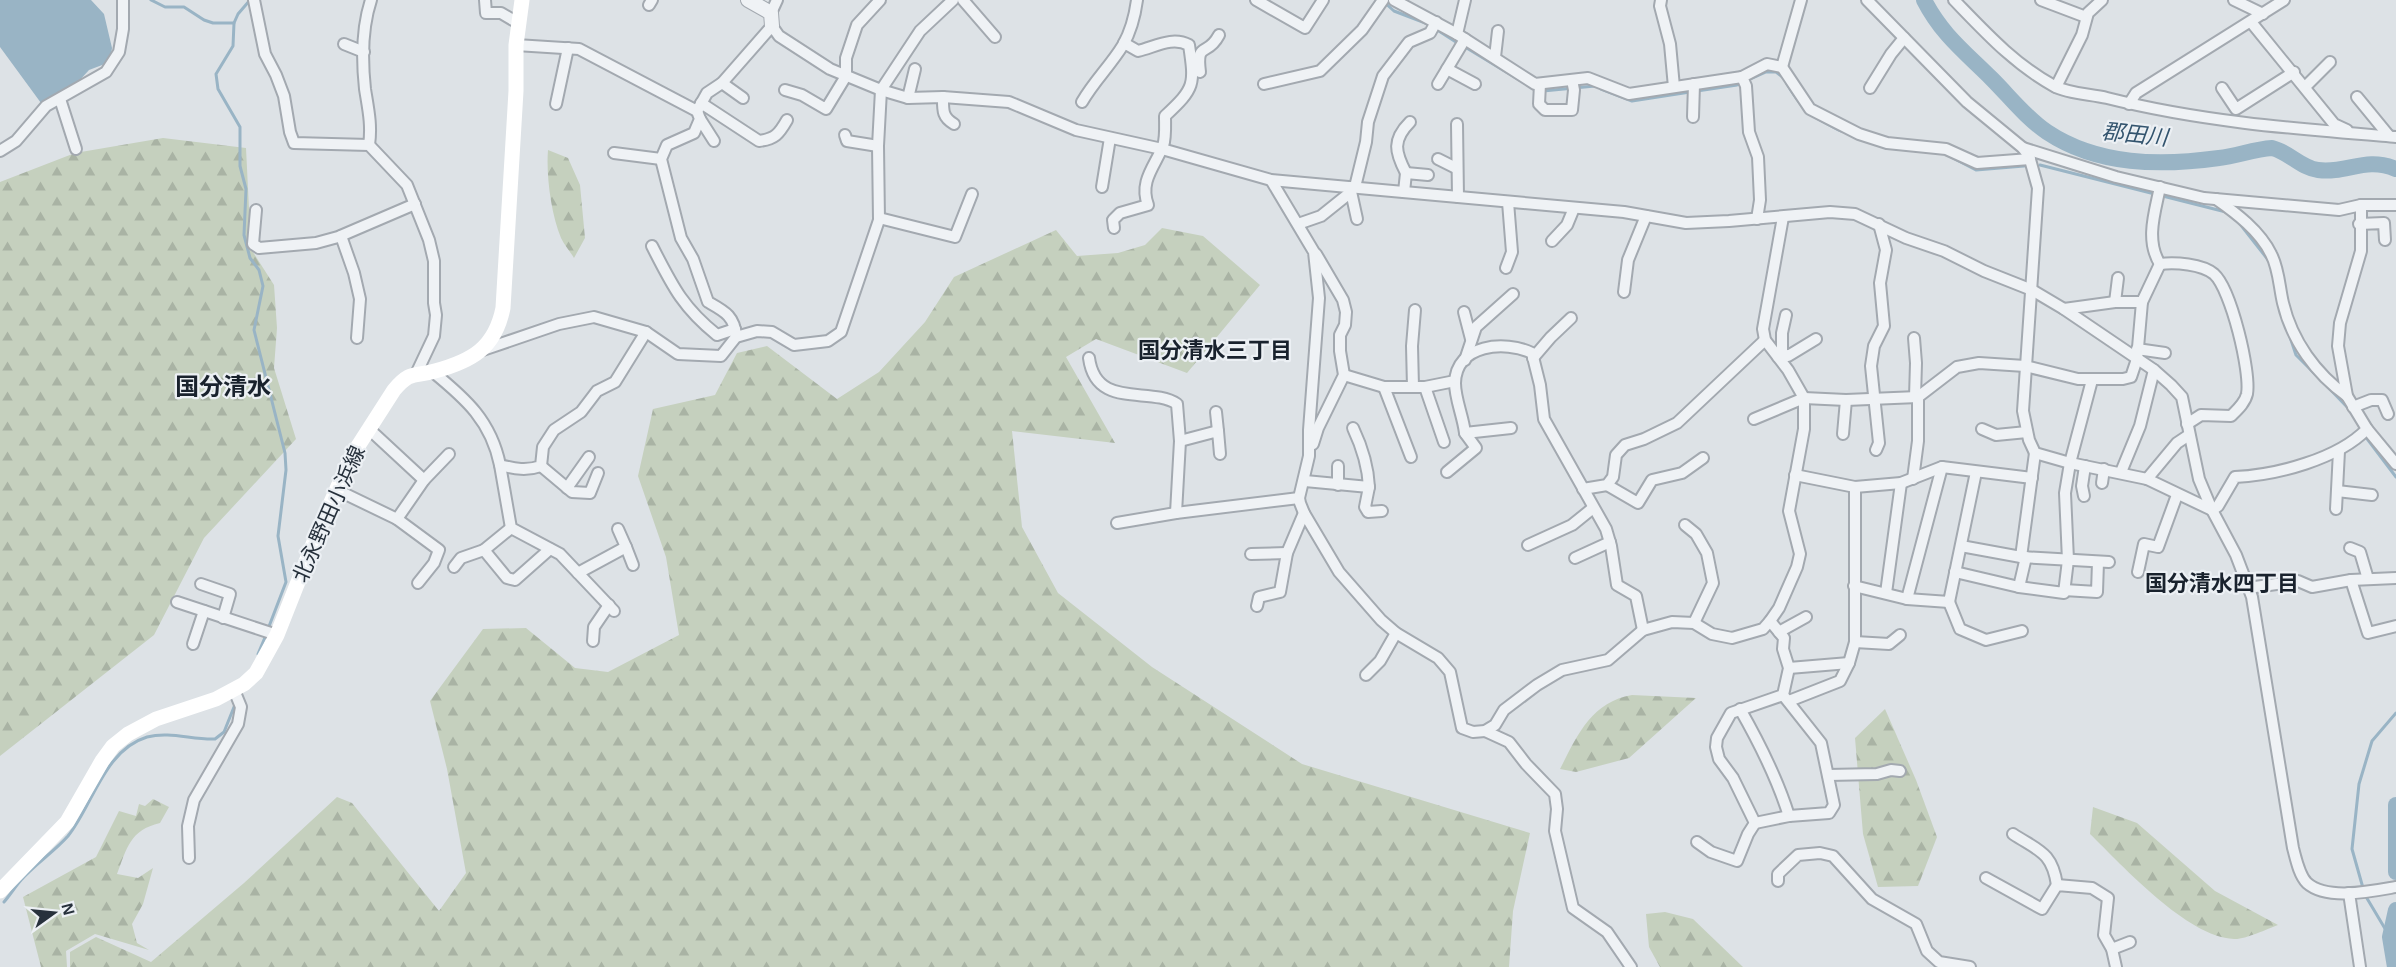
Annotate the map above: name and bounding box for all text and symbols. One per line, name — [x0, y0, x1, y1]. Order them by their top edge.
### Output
water label: 郡田川 — [2101, 119, 2171, 151]
district label: 国分清水三丁目 — [1138, 338, 1292, 363]
district label: 国分清水 — [175, 373, 271, 400]
street label: 北永野田小浜線 — [288, 442, 369, 586]
district label: 国分清水四丁目 — [2145, 571, 2299, 596]
north arrow — [24, 883, 84, 943]
text: N — [58, 901, 78, 917]

